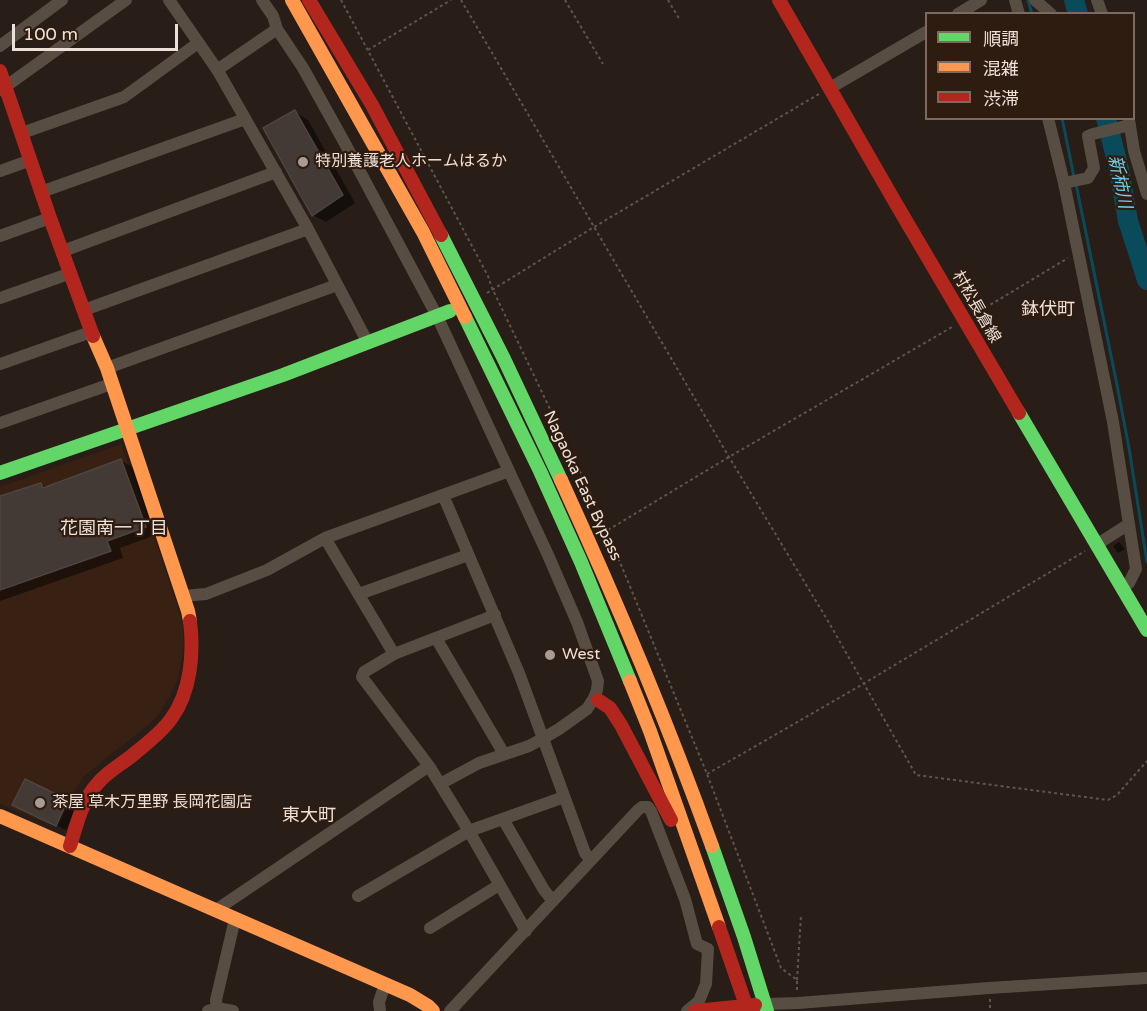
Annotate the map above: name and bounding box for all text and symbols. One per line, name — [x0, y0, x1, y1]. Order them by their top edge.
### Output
scale bar — [15, 12, 182, 50]
legend — [925, 12, 1135, 120]
text: 100 m — [23, 23, 78, 45]
text: 順調 — [983, 28, 1019, 50]
text: 混雑 — [983, 58, 1019, 80]
text: 渋滞 — [983, 88, 1019, 110]
place label: 特別養護老人ホームはるか — [315, 152, 507, 172]
water label: 新柿川 — [1103, 153, 1135, 211]
marker: 特別養護老人ホームはるか — [296, 155, 310, 169]
street label: 村松長倉線 — [948, 268, 1004, 346]
district label: 鉢伏町 — [1021, 299, 1075, 321]
street label: Nagaoka East Bypass — [539, 408, 625, 564]
district label: 花園南一丁目 — [60, 518, 168, 540]
place label: West — [562, 645, 600, 665]
marker: West — [543, 648, 557, 662]
place label: 茶屋 草木万里野 長岡花園店 — [52, 793, 252, 813]
marker: 茶屋 草木万里野 長岡花園店 — [33, 796, 47, 810]
district label: 東大町 — [282, 805, 336, 827]

